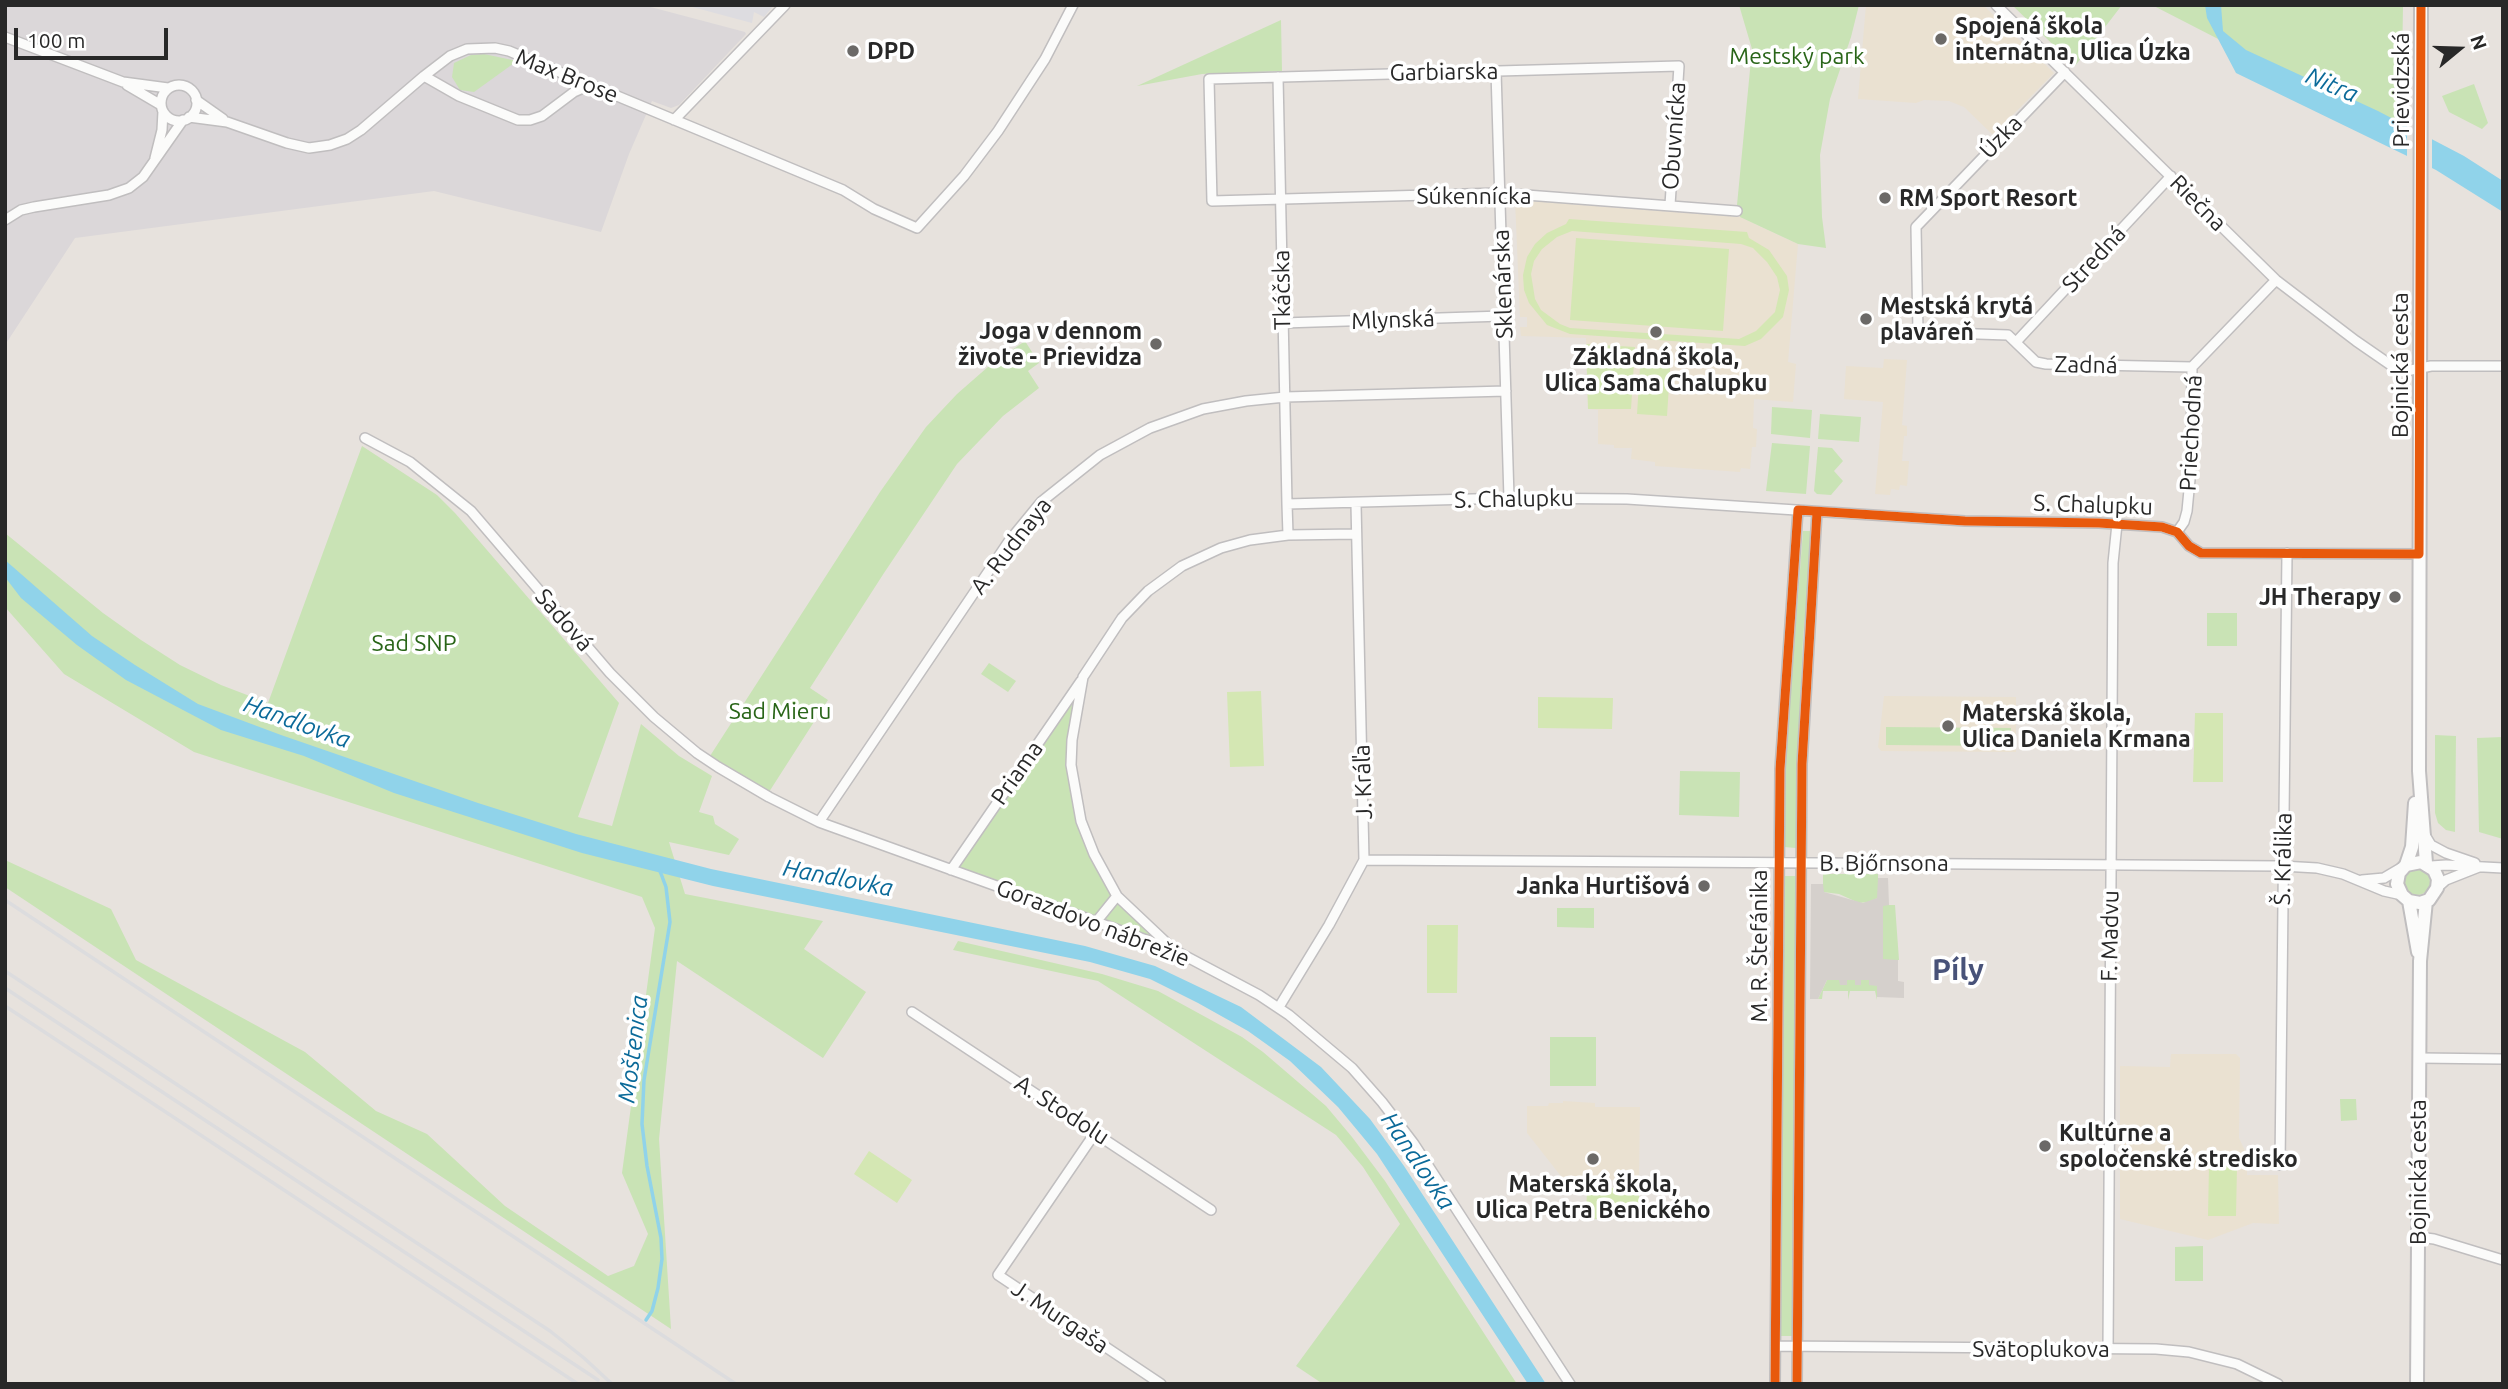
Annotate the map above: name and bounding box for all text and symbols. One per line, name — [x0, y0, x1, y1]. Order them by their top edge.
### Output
place label: Spojená škola internátna, Ulica Úzka — [1955, 12, 2191, 66]
scale bar — [18, 14, 172, 58]
north arrow — [2424, 14, 2494, 84]
text: 100 m — [27, 28, 85, 52]
marker: Spojená škola internátna, Ulica Úzka — [1933, 31, 1949, 47]
text: N — [2466, 32, 2492, 52]
street label: Prievidzská — [2387, 33, 2415, 147]
place label: DPD — [867, 37, 915, 65]
park label: Mestský park — [1729, 42, 1865, 70]
street label: Max Brose — [512, 43, 622, 109]
marker: DPD — [845, 43, 861, 59]
street label: Garbiarska — [1389, 57, 1499, 87]
water label: Nitra — [2302, 61, 2362, 109]
street label: Obuvnícka — [1656, 81, 1692, 191]
street label: Úzka — [1974, 110, 2028, 164]
street label: Riečna — [2164, 169, 2232, 237]
street label: Súkennícka — [1416, 182, 1532, 210]
place label: RM Sport Resort — [1899, 184, 2077, 212]
marker: RM Sport Resort — [1877, 190, 1893, 206]
street label: Stredná — [2056, 220, 2132, 298]
street label: Sklenárska — [1487, 229, 1519, 339]
street label: Tkáčska — [1268, 250, 1296, 330]
place label: Mestská krytá plaváreň — [1880, 292, 2033, 346]
street label: Bojnická cesta — [2386, 292, 2414, 438]
street label: Mlynská — [1351, 305, 1435, 335]
marker: Mestská krytá plaváreň — [1858, 311, 1874, 327]
place label: Joga v dennom živote - Prievidza — [958, 317, 1142, 371]
marker: Základná škola, Ulica Sama Chalupku — [1648, 324, 1664, 340]
marker: Joga v dennom živote - Prievidza — [1148, 336, 1164, 352]
place label: Základná škola, Ulica Sama Chalupku — [1545, 343, 1767, 397]
street label: Zadná — [2054, 351, 2118, 379]
street label: Priechodná — [2174, 374, 2208, 492]
street label: S. Chalupku — [1454, 484, 1574, 514]
street label: S. Chalupku — [2033, 489, 2153, 521]
street label: A. Rudnaya — [965, 492, 1057, 600]
street label: Sadová — [529, 583, 599, 657]
place label: JH Therapy — [2259, 583, 2381, 611]
marker: JH Therapy — [2387, 589, 2403, 605]
park label: Sad SNP — [372, 629, 456, 657]
water label: Handlovka — [240, 689, 354, 755]
park label: Sad Mieru — [729, 697, 831, 725]
place label: Materská škola, Ulica Daniela Krmana — [1962, 699, 2191, 753]
marker: Materská škola, Ulica Daniela Krmana — [1940, 718, 1956, 734]
street label: Priama — [985, 736, 1049, 810]
street label: J. Kráľa — [1348, 744, 1378, 820]
street label: Š. Králika — [2268, 812, 2298, 906]
street label: B. Bjőrnsona — [1819, 849, 1949, 877]
water label: Handlovka — [781, 853, 895, 903]
street label: M. R. Štefánika — [1745, 870, 1773, 1022]
place label: Janka Hurtišová — [1516, 872, 1690, 900]
street label: Gorazdovo nábrežie — [992, 873, 1194, 973]
marker: Janka Hurtišová — [1696, 878, 1712, 894]
street label: F. Madvu — [2095, 890, 2125, 982]
district label: Píly — [1932, 952, 1984, 988]
water label: Moštenica — [612, 994, 654, 1104]
street label: A. Stodolu — [1010, 1069, 1114, 1151]
street label: Bojnická cesta — [2404, 1099, 2432, 1245]
water label: Handlovka — [1375, 1107, 1461, 1215]
place label: Kultúrne a spoločenské stredisko — [2059, 1119, 2298, 1173]
marker: Kultúrne a spoločenské stredisko — [2037, 1138, 2053, 1154]
marker: Materská škola, Ulica Petra Benického — [1585, 1151, 1601, 1167]
place label: Materská škola, Ulica Petra Benického — [1475, 1170, 1711, 1224]
street label: J. Murgaša — [1006, 1275, 1114, 1359]
street label: Svätoplukova — [1972, 1335, 2110, 1363]

